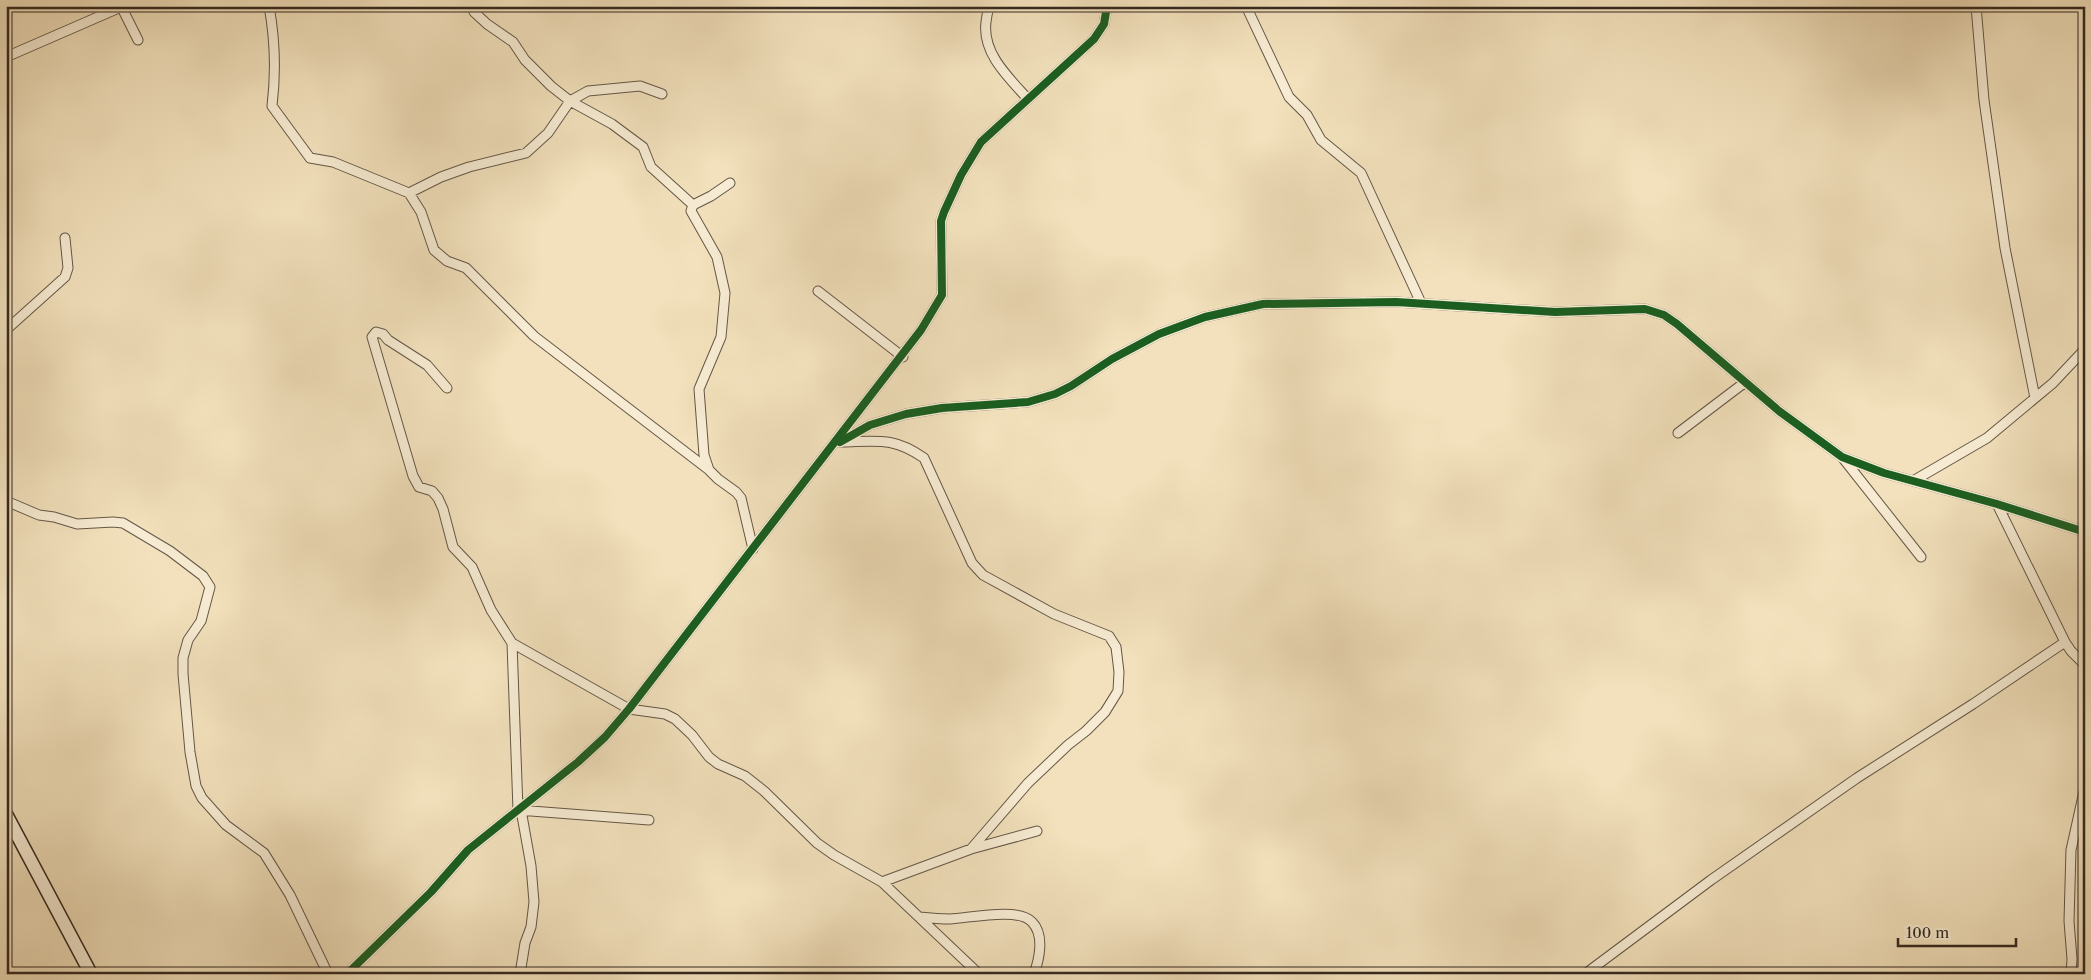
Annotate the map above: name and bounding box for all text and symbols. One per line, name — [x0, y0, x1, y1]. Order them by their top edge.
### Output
scale bar — [1898, 915, 2016, 947]
text: 100 m — [1906, 923, 1949, 942]

